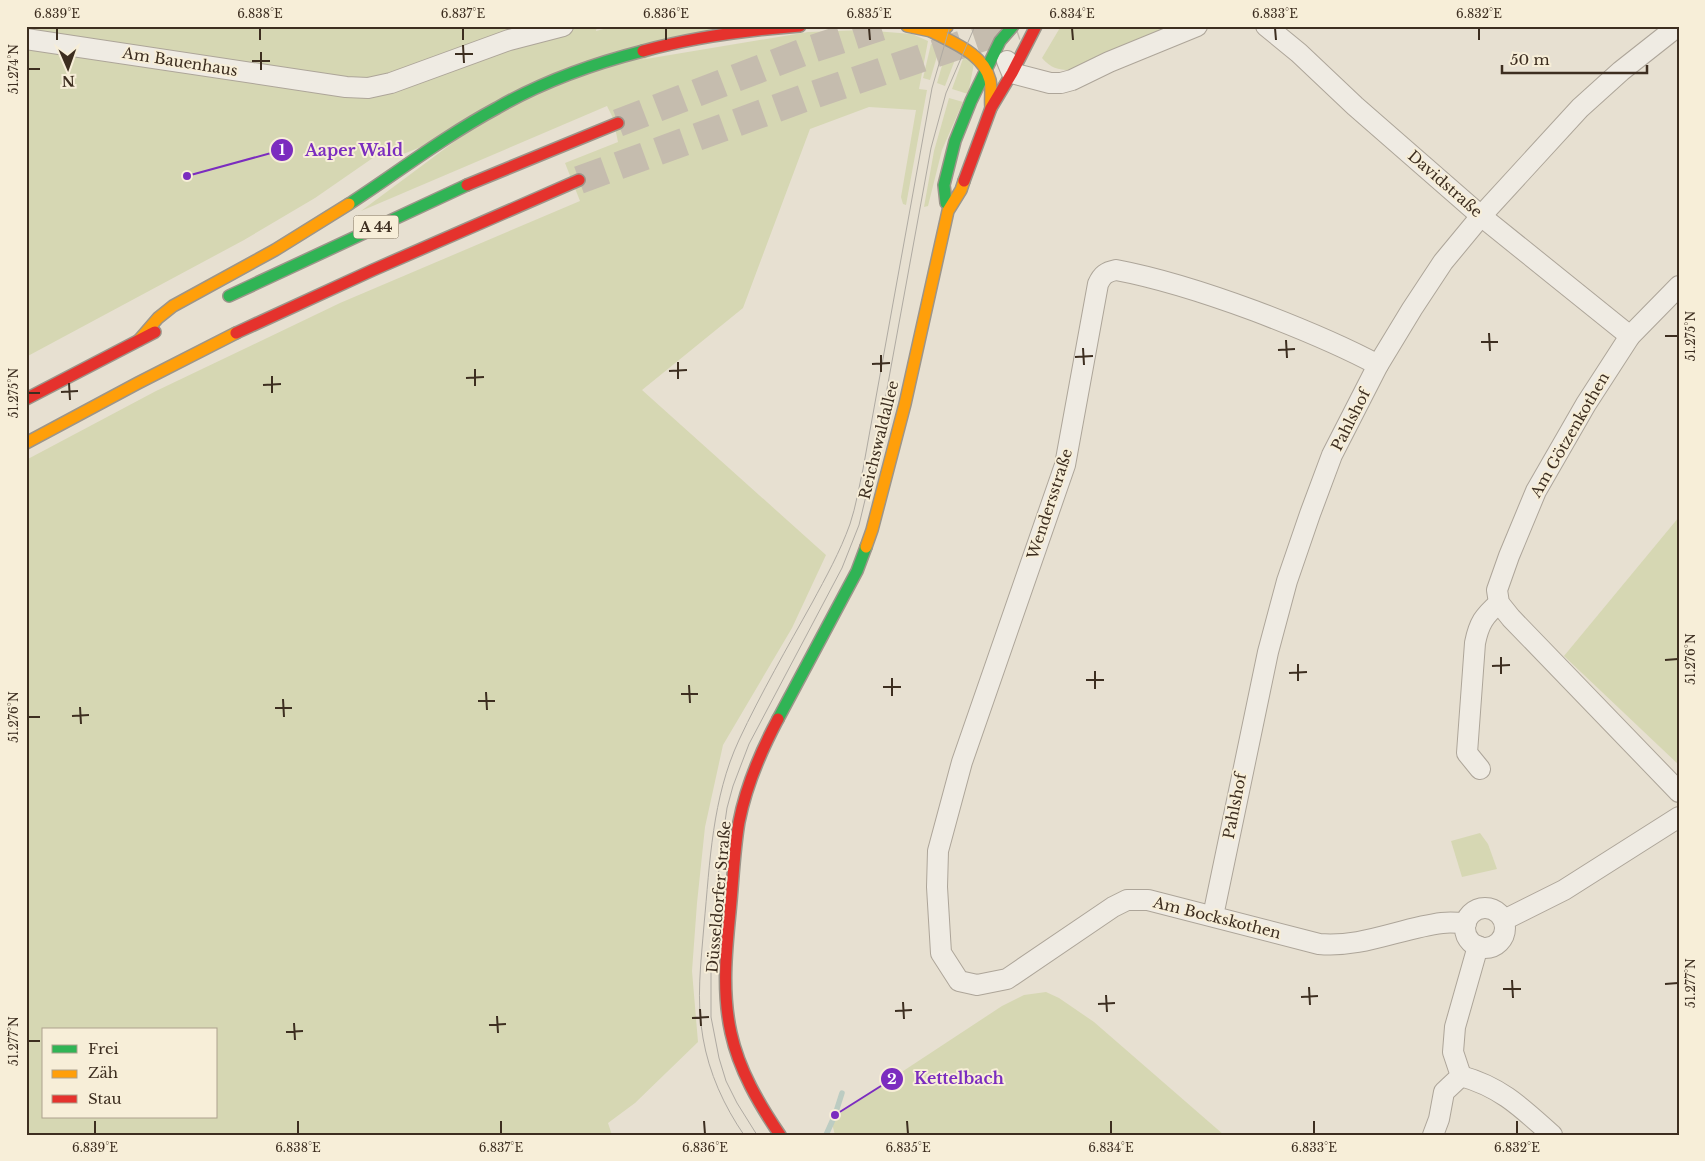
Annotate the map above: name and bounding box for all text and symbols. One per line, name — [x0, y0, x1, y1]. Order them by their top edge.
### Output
text: 6.839°E — [34, 6, 80, 21]
text: 6.838°E — [237, 6, 283, 21]
text: 6.837°E — [441, 6, 486, 21]
text: 6.836°E — [643, 6, 689, 21]
text: 6.835°E — [846, 6, 892, 21]
text: 6.834°E — [1049, 6, 1095, 21]
text: 6.833°E — [1252, 6, 1298, 21]
text: 6.832°E — [1456, 6, 1502, 21]
north arrow — [42, 42, 92, 92]
scale bar — [1502, 42, 1648, 74]
street label: Am Bauenhaus — [120, 43, 239, 80]
text: 51.274°N — [6, 44, 21, 94]
text: 50 m — [1510, 50, 1550, 69]
text: N — [62, 72, 75, 90]
callout: Aaper Wald — [269, 135, 413, 166]
text: 1 — [279, 140, 286, 159]
text: Aaper Wald — [304, 140, 403, 160]
street label: Davidstraße — [1404, 146, 1486, 221]
road number: A 44 — [354, 216, 398, 238]
text: 51.275°N — [1683, 311, 1698, 361]
text: 51.275°N — [6, 368, 21, 418]
street label: Am Götzenkothen — [1526, 369, 1613, 502]
street label: Reichswaldallee — [855, 379, 902, 501]
street label: Pahlshof — [1327, 384, 1375, 454]
street label: Wendersstraße — [1022, 446, 1076, 562]
text: 51.276°N — [1683, 633, 1698, 685]
text: 51.276°N — [6, 691, 21, 743]
street label: Pahlshof — [1219, 770, 1251, 840]
street label: Düsseldorfer Straße — [702, 820, 735, 974]
street label: Am Bockskothen — [1150, 892, 1283, 943]
text: 51.277°N — [1683, 958, 1698, 1008]
text: 51.277°N — [6, 1016, 21, 1066]
legend — [42, 1028, 218, 1118]
text: Frei — [88, 1039, 119, 1058]
text: Zäh — [88, 1063, 118, 1082]
callout: Kettelbach — [879, 1063, 1014, 1094]
text: Kettelbach — [914, 1068, 1005, 1088]
text: 2 — [887, 1069, 897, 1088]
text: Stau — [88, 1089, 122, 1108]
text: 6.839°E — [72, 1140, 118, 1155]
text: 6.838°E — [275, 1140, 321, 1155]
text: 6.837°E — [479, 1140, 524, 1155]
text: 6.836°E — [682, 1140, 728, 1155]
text: 6.835°E — [885, 1140, 931, 1155]
text: 6.834°E — [1088, 1140, 1134, 1155]
text: 6.833°E — [1291, 1140, 1337, 1155]
text: 6.832°E — [1494, 1140, 1540, 1155]

